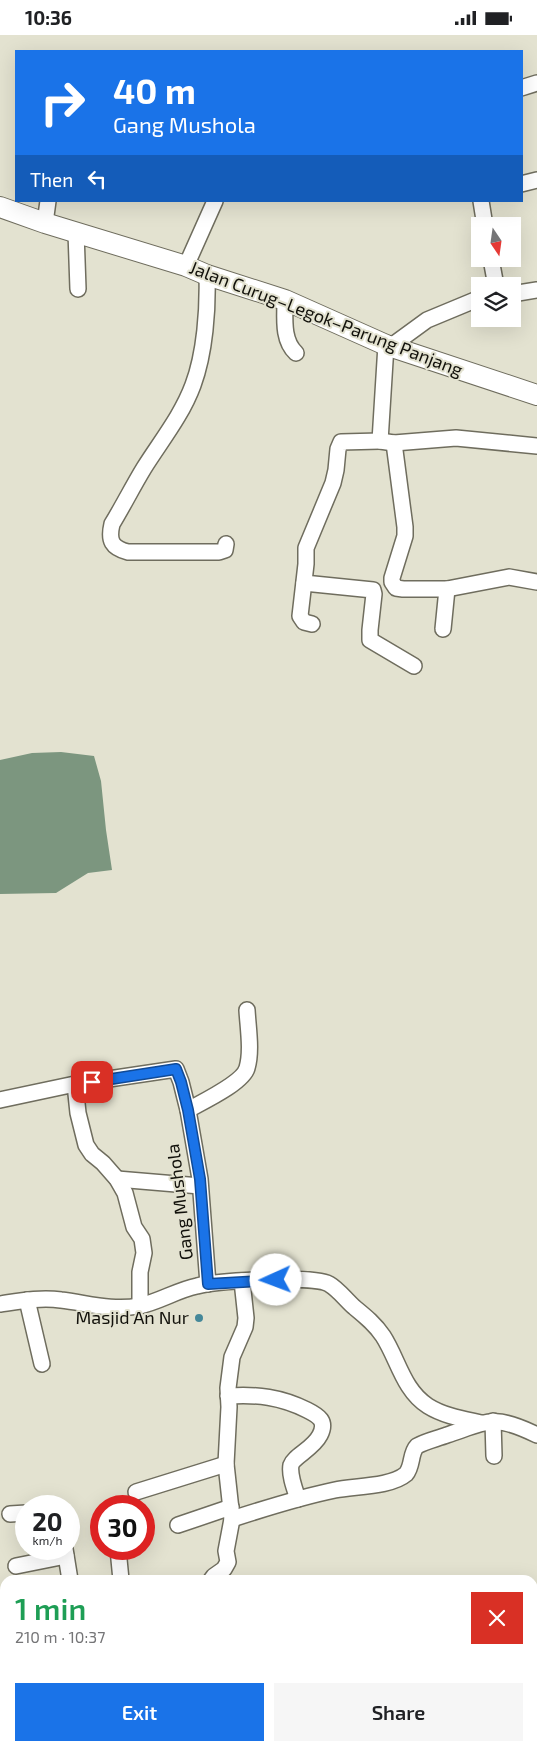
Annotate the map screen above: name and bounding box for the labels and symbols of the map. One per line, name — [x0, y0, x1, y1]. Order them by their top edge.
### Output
north arrow — [471, 217, 521, 267]
street label: Jalan Curug–Legok–Parung Panjang — [187, 256, 466, 380]
pin — [71, 1061, 113, 1103]
street label: Gang Mushola — [161, 1143, 197, 1261]
position arrow — [249, 1253, 301, 1305]
place label: Masjid An Nur — [75, 1306, 189, 1328]
marker: Masjid An Nur — [193, 1312, 205, 1324]
speed limit sign: 30 — [90, 1495, 155, 1560]

